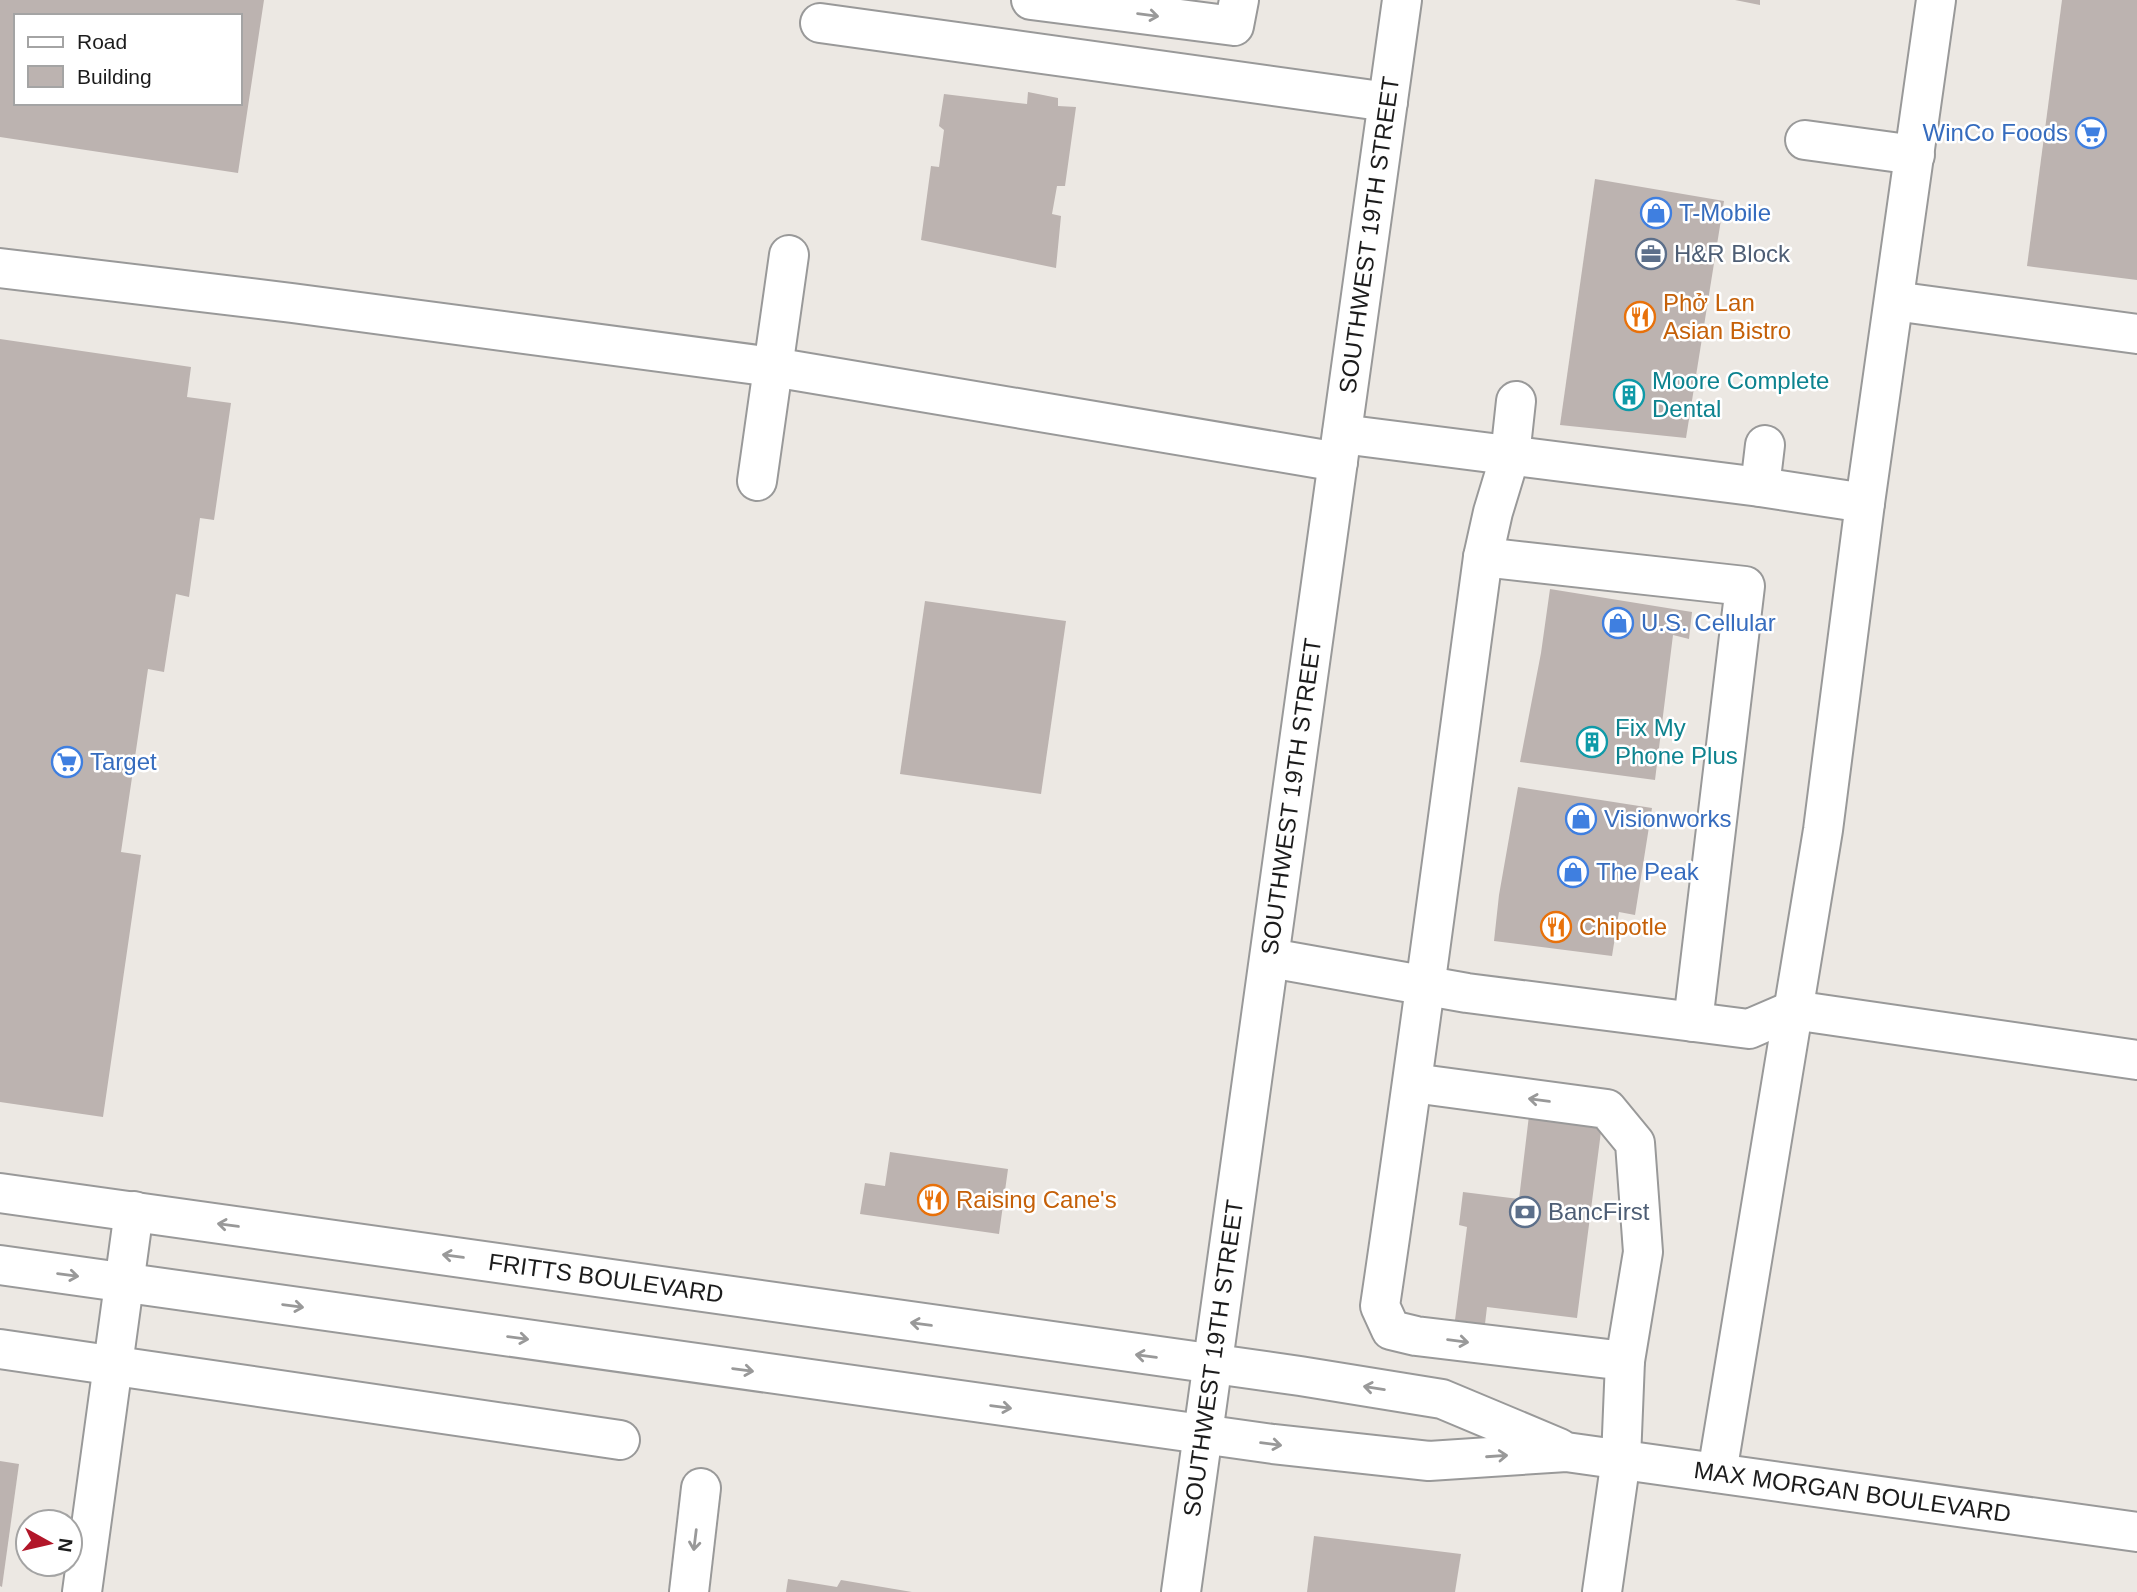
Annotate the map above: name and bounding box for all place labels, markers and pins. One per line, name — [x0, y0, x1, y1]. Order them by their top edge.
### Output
supermarket icon: WinCo Foods — [2074, 116, 2108, 150]
place label: WinCo Foods — [1923, 119, 2068, 146]
shop icon: T-Mobile — [1639, 196, 1673, 230]
place label: T-Mobile — [1679, 199, 1771, 226]
office icon: H&R Block — [1634, 237, 1668, 271]
place label: H&R Block — [1674, 240, 1791, 267]
place label: Phở Lan Asian Bistro — [1663, 289, 1791, 344]
restaurant icon: Phở Lan Asian Bistro — [1623, 300, 1657, 334]
place label: Moore Complete Dental — [1652, 367, 1829, 422]
building icon: Moore Complete Dental — [1612, 378, 1646, 412]
shop icon: U.S. Cellular — [1601, 606, 1635, 640]
place label: U.S. Cellular — [1641, 609, 1776, 636]
place label: Fix My Phone Plus — [1615, 714, 1738, 769]
building icon: Fix My Phone Plus — [1575, 725, 1609, 759]
supermarket icon: Target — [50, 745, 84, 779]
place label: Target — [90, 748, 157, 775]
shop icon: Visionworks — [1564, 802, 1598, 836]
place label: Visionworks — [1604, 805, 1732, 832]
shop icon: The Peak — [1556, 855, 1590, 889]
place label: The Peak — [1596, 858, 1700, 885]
restaurant icon: Chipotle — [1539, 910, 1573, 944]
place label: Chipotle — [1579, 913, 1667, 940]
restaurant icon: Raising Cane's — [916, 1183, 950, 1217]
place label: Raising Cane's — [956, 1186, 1117, 1213]
bank icon: BancFirst — [1508, 1195, 1542, 1229]
place label: BancFirst — [1548, 1198, 1650, 1225]

